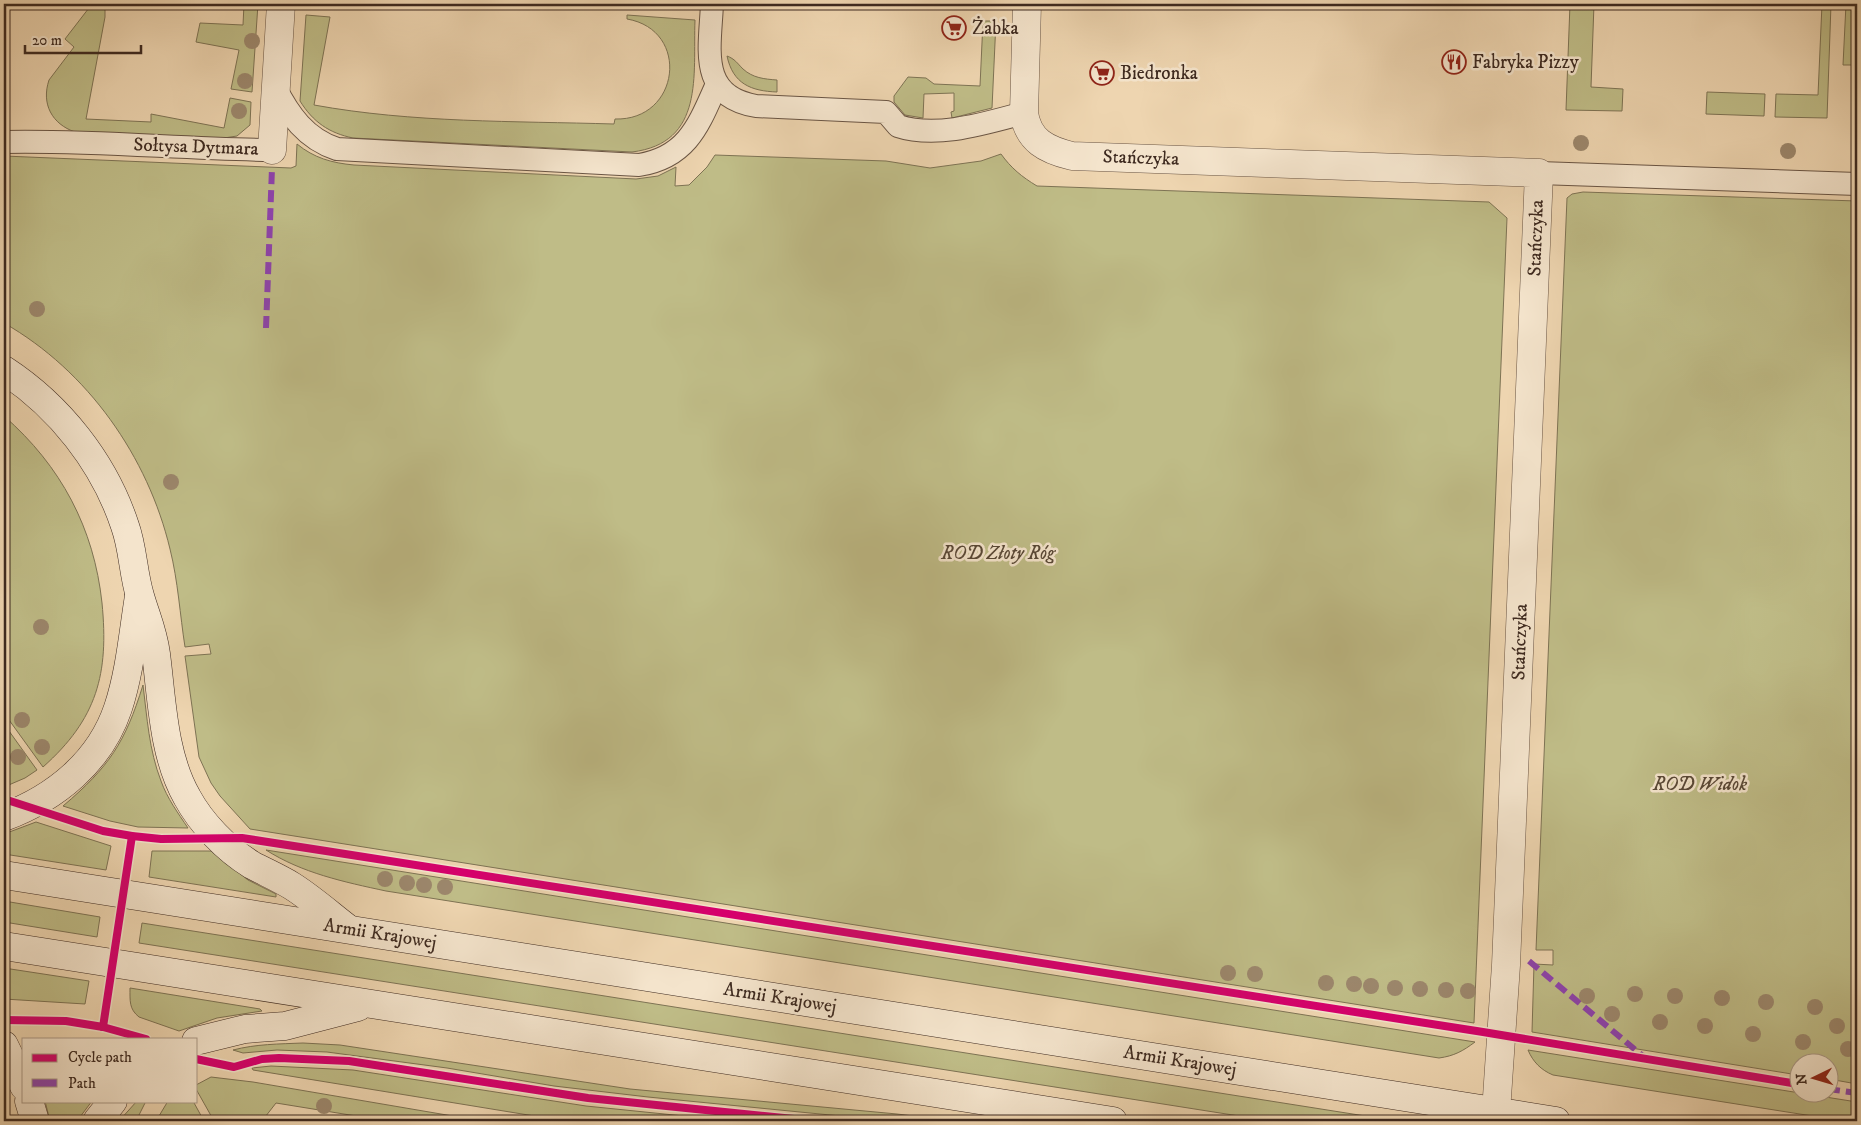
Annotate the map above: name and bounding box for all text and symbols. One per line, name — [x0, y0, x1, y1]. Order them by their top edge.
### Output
supermarket icon: Żabka — [941, 15, 967, 41]
place label: Żabka — [972, 16, 1019, 40]
scale bar — [25, 22, 141, 54]
text: 20 m — [32, 31, 62, 50]
restaurant icon: Fabryka Pizzy — [1441, 49, 1467, 75]
place label: Fabryka Pizzy — [1472, 51, 1580, 74]
supermarket icon: Biedronka — [1089, 60, 1115, 86]
place label: Biedronka — [1120, 62, 1198, 85]
street label: Sołtysa Dytmara — [133, 133, 259, 161]
street label: Stańczyka — [1102, 145, 1180, 171]
street label: Stańczyka — [1523, 199, 1549, 277]
park label: ROD Złoty Róg — [940, 542, 1056, 565]
street label: Stańczyka — [1507, 603, 1533, 681]
park label: ROD Widok — [1652, 773, 1747, 796]
street label: Armii Krajowej — [322, 914, 438, 954]
street label: Armii Krajowej — [722, 978, 838, 1018]
legend — [22, 1038, 198, 1102]
street label: Armii Krajowej — [1122, 1041, 1238, 1081]
text: Cycle path — [68, 1048, 132, 1067]
north arrow — [1788, 1052, 1838, 1102]
text: N — [1793, 1072, 1812, 1086]
text: Path — [68, 1074, 96, 1093]

